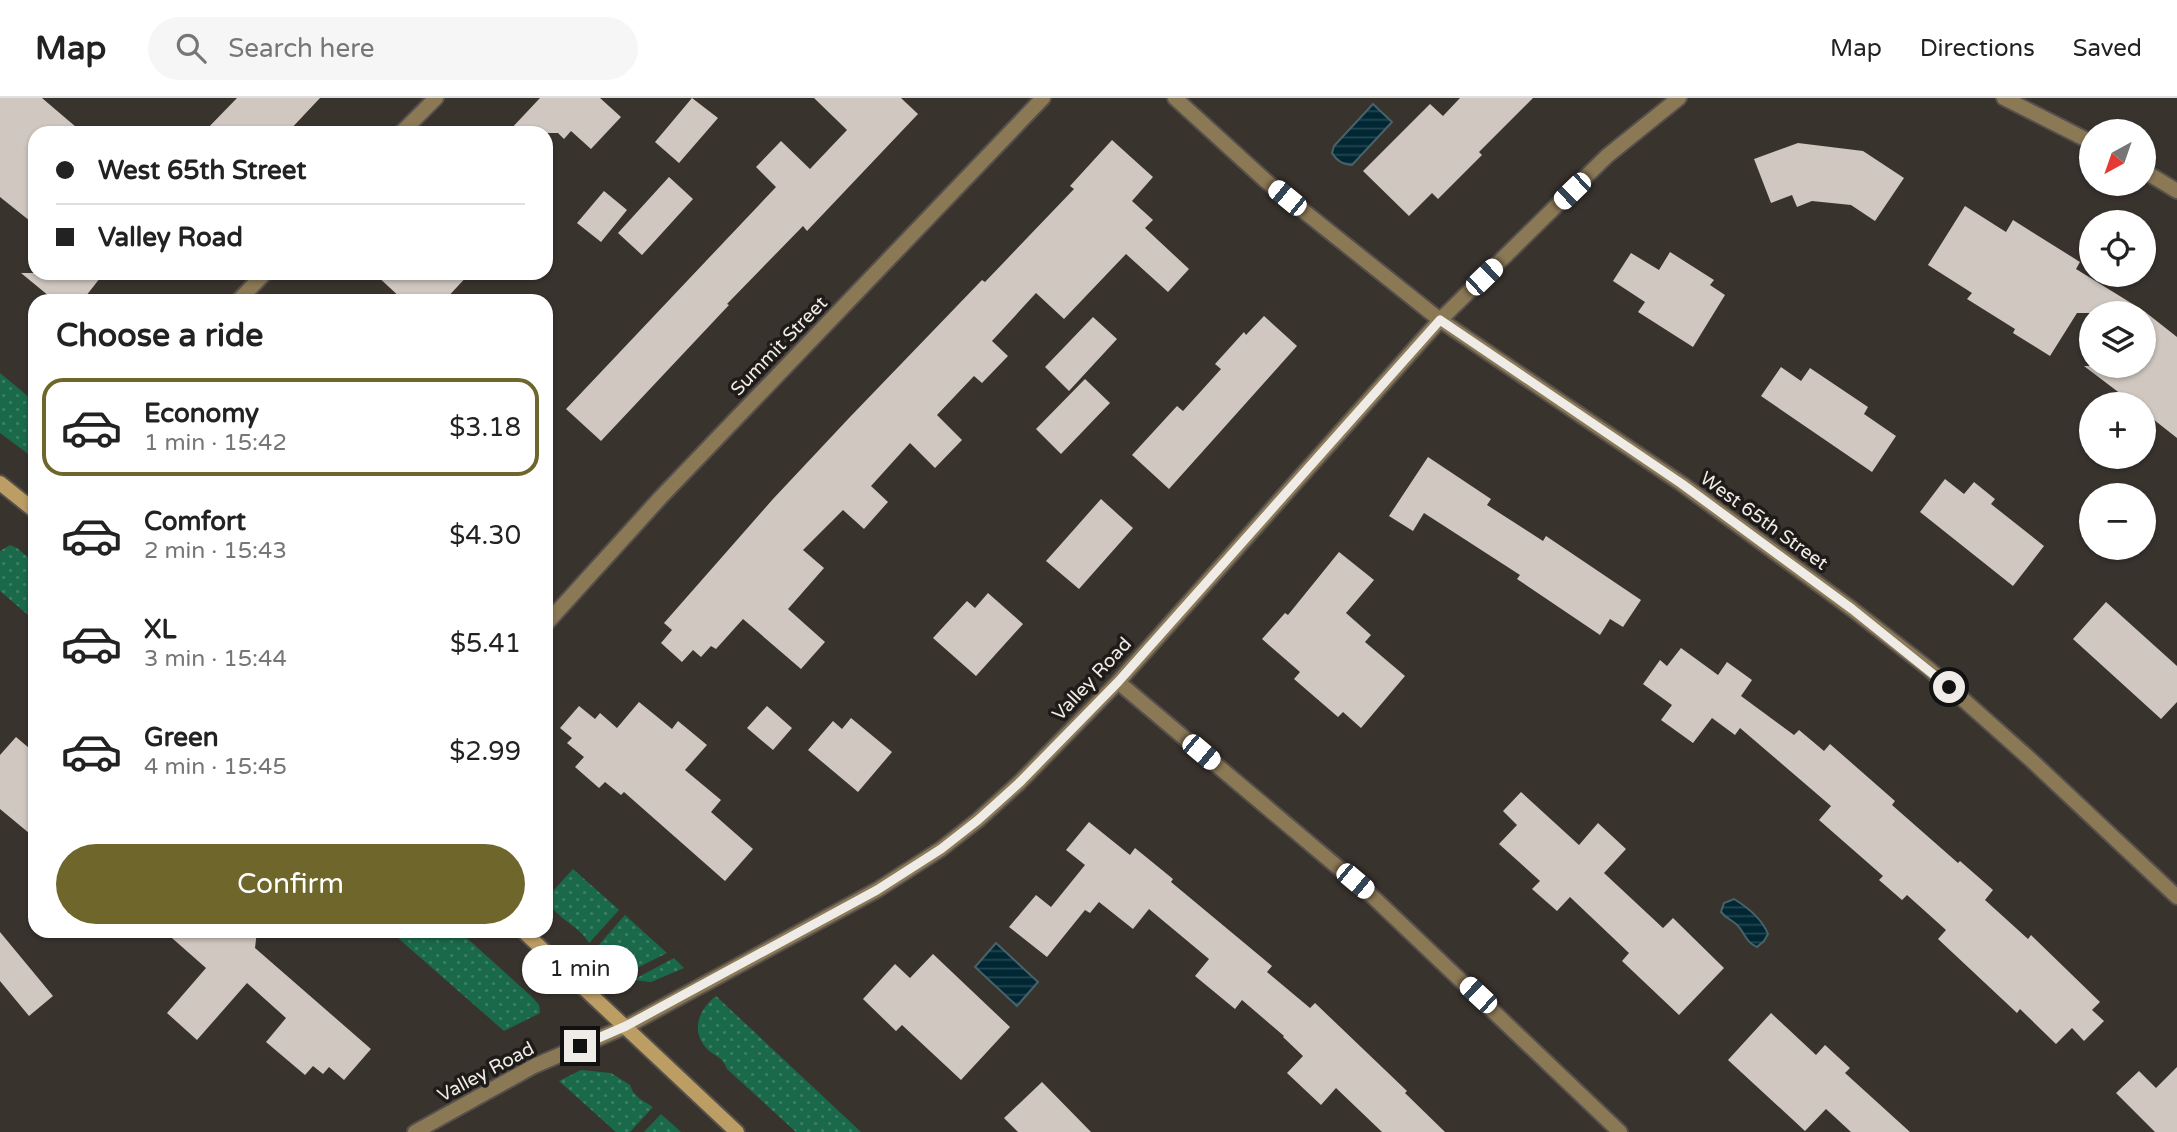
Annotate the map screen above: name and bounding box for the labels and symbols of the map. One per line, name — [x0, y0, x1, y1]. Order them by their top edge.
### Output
north arrow — [2079, 119, 2156, 196]
car — [1550, 169, 1595, 213]
car — [1265, 177, 1310, 219]
car — [1462, 255, 1507, 299]
street label: Summit Street — [726, 292, 832, 400]
street label: West 65th Street — [1696, 467, 1832, 575]
street label: Valley Road — [1048, 633, 1136, 725]
route start — [1933, 671, 1965, 703]
car — [1179, 730, 1224, 774]
car — [1333, 859, 1378, 903]
callout: 1 min — [522, 944, 638, 993]
car — [1456, 973, 1501, 1017]
route end — [564, 1030, 596, 1062]
street label: Valley Road — [434, 1037, 538, 1107]

